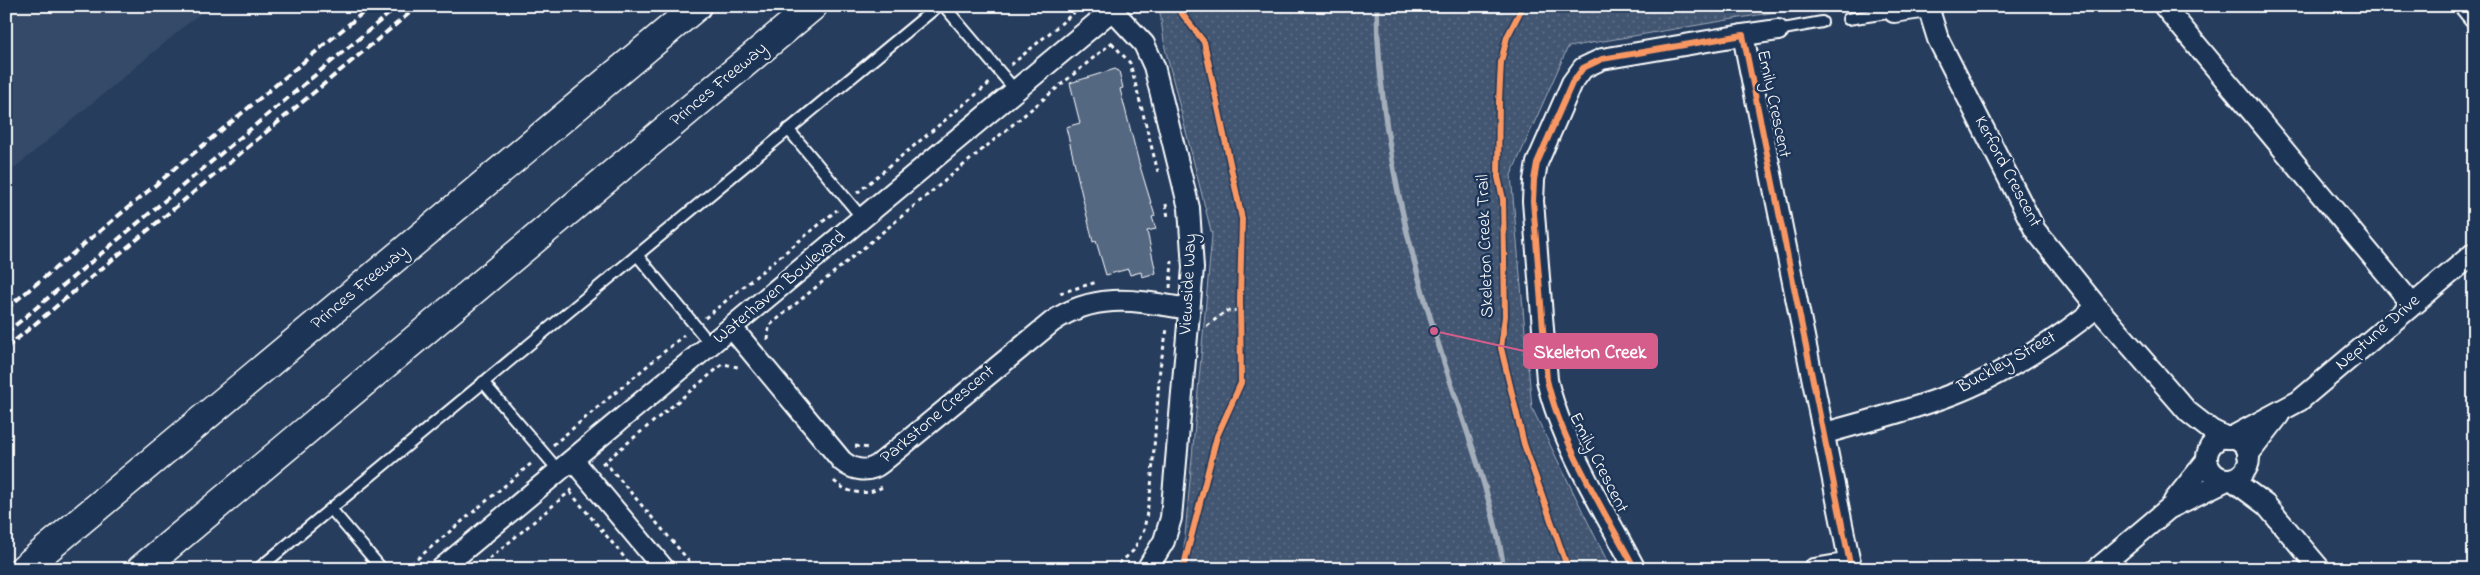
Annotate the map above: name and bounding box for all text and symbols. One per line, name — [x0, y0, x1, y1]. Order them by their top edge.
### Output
street label: Princes Freeway — [665, 36, 773, 134]
street label: Emily Crescent — [1749, 48, 1797, 160]
street label: Kerford Crescent — [1967, 112, 2047, 232]
street label: Skeleton Creek Trail — [1471, 174, 1501, 318]
street label: Waterhaven Boulevard — [708, 225, 852, 351]
street label: Viewside Way — [1173, 233, 1205, 336]
street label: Princes Freeway — [306, 239, 414, 337]
street label: Neptune Drive — [2330, 288, 2427, 377]
street label: Buckley Street — [1952, 325, 2061, 401]
callout: Skeleton Creek — [1524, 334, 1657, 368]
text: Skeleton Creek — [1534, 340, 1647, 367]
street label: Parkstone Crescent — [875, 359, 1001, 471]
street label: Emily Crescent — [1562, 408, 1634, 518]

